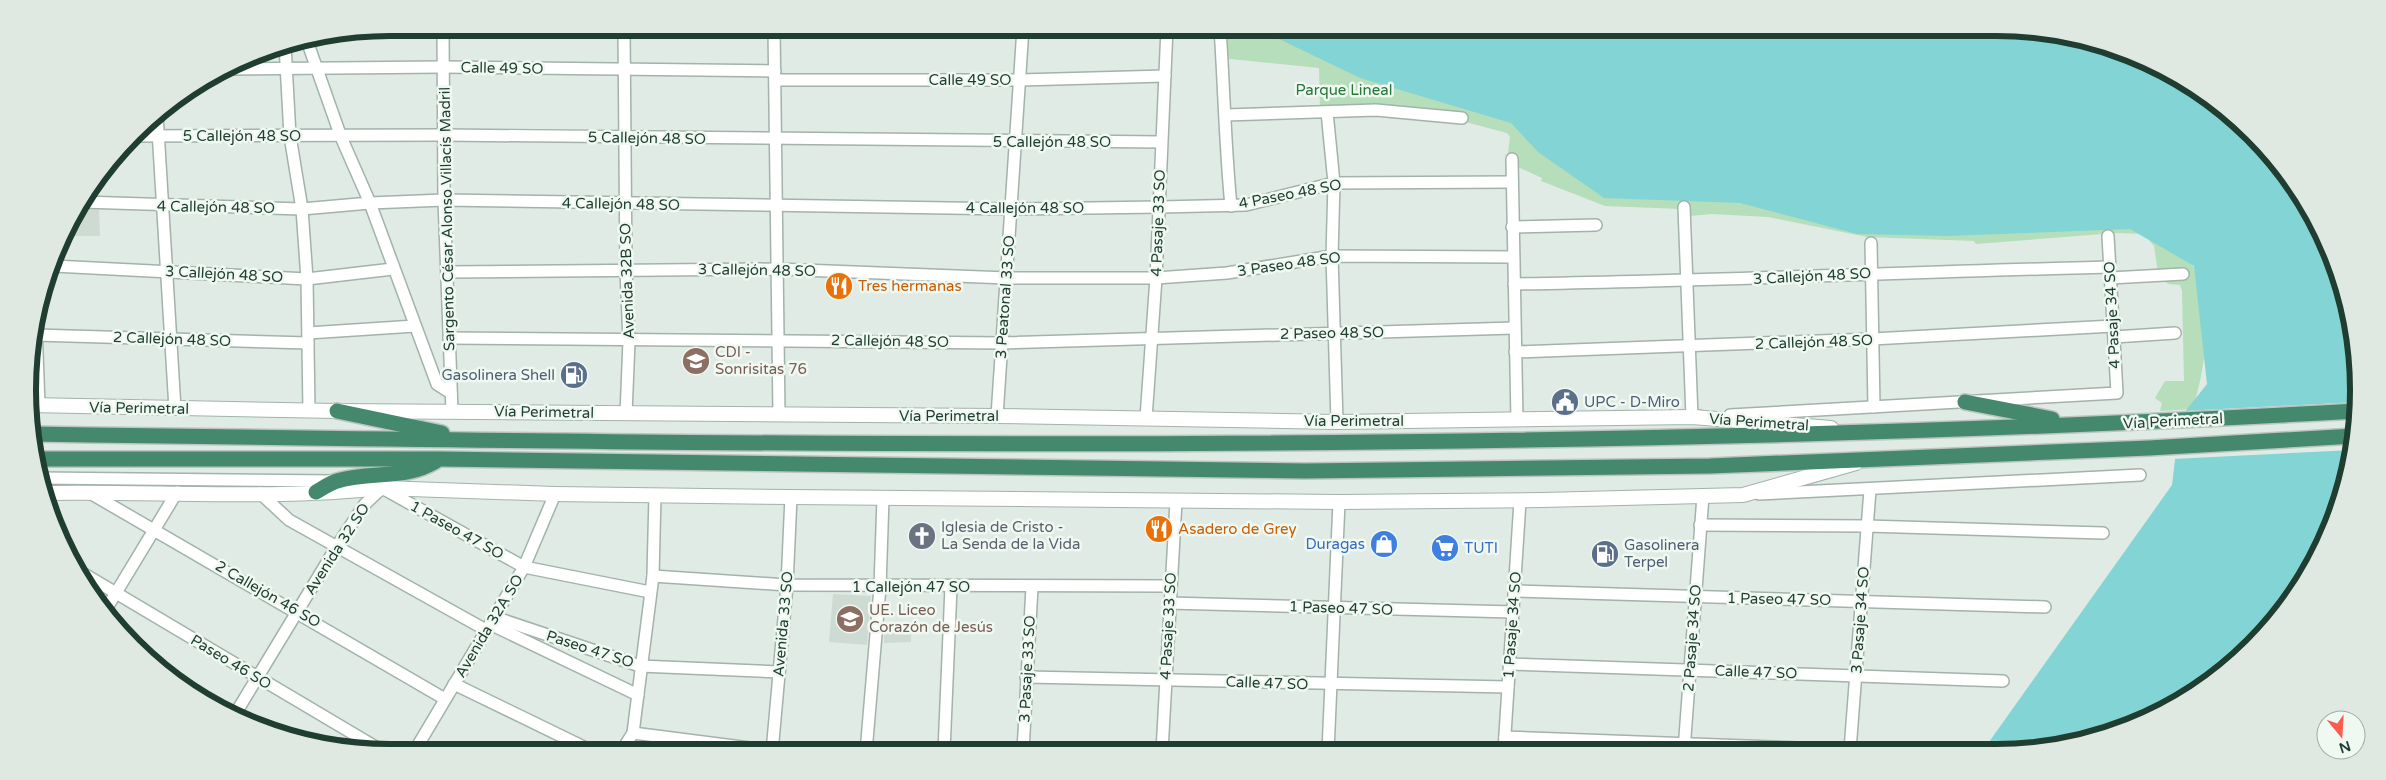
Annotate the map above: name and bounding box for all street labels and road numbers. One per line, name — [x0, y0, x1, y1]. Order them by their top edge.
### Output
street label: Calle 49 SO — [460, 58, 544, 78]
street label: Calle 49 SO — [929, 71, 1011, 89]
street label: Sargento César Alonso Villacís Madril — [436, 87, 458, 351]
street label: 5 Callejón 48 SO — [183, 127, 301, 145]
street label: 5 Callejón 48 SO — [588, 128, 706, 148]
street label: 5 Callejón 48 SO — [993, 133, 1111, 151]
street label: 4 Pasaje 33 SO — [1147, 169, 1169, 277]
street label: 4 Paseo 48 SO — [1237, 175, 1343, 213]
street label: 4 Callejón 48 SO — [562, 194, 680, 214]
street label: 4 Callejón 48 SO — [157, 197, 275, 217]
street label: 4 Callejón 48 SO — [966, 199, 1084, 217]
street label: Avenida 32B SO — [616, 223, 638, 339]
street label: 3 Peatonal 33 SO — [992, 234, 1018, 360]
street label: 3 Paseo 48 SO — [1236, 248, 1342, 280]
street label: 3 Callejón 48 SO — [698, 260, 816, 280]
street label: 4 Pasaje 34 SO — [2100, 261, 2124, 369]
street label: 3 Callejón 48 SO — [164, 262, 284, 286]
street label: 3 Callejón 48 SO — [1752, 264, 1872, 288]
street label: 2 Paseo 48 SO — [1280, 323, 1384, 343]
street label: 2 Callejón 48 SO — [113, 328, 231, 350]
street label: 2 Callejón 48 SO — [831, 331, 949, 351]
street label: 2 Callejón 48 SO — [1755, 331, 1873, 353]
street label: Vía Perimetral — [89, 398, 189, 418]
street label: Vía Perimetral — [494, 402, 594, 422]
street label: Vía Perimetral — [899, 407, 999, 425]
street label: Vía Perimetral — [2123, 409, 2223, 433]
street label: Vía Perimetral — [1708, 410, 1810, 434]
street label: Vía Perimetral — [1304, 412, 1404, 430]
street label: 1 Paseo 47 SO — [407, 497, 507, 563]
street label: Avenida 32 SO — [301, 500, 373, 598]
street label: 2 Callejón 46 SO — [212, 557, 324, 631]
street label: 3 Pasaje 34 SO — [1847, 566, 1873, 674]
street label: Avenida 32A SO — [451, 571, 527, 681]
street label: Avenida 33 SO — [769, 571, 797, 677]
street label: 1 Pasaje 34 SO — [1499, 571, 1525, 679]
street label: 4 Pasaje 33 SO — [1156, 572, 1180, 680]
street label: 1 Callejón 47 SO — [852, 578, 970, 596]
street label: 2 Pasaje 34 SO — [1679, 584, 1705, 692]
street label: 1 Paseo 47 SO — [1727, 589, 1831, 609]
street label: 1 Paseo 47 SO — [1289, 597, 1393, 619]
street label: 3 Pasaje 33 SO — [1015, 615, 1039, 723]
street label: Paseo 47 SO — [544, 626, 636, 672]
street label: Paseo 46 SO — [187, 631, 275, 693]
street label: Calle 47 SO — [1714, 662, 1798, 682]
street label: Calle 47 SO — [1225, 673, 1309, 693]

